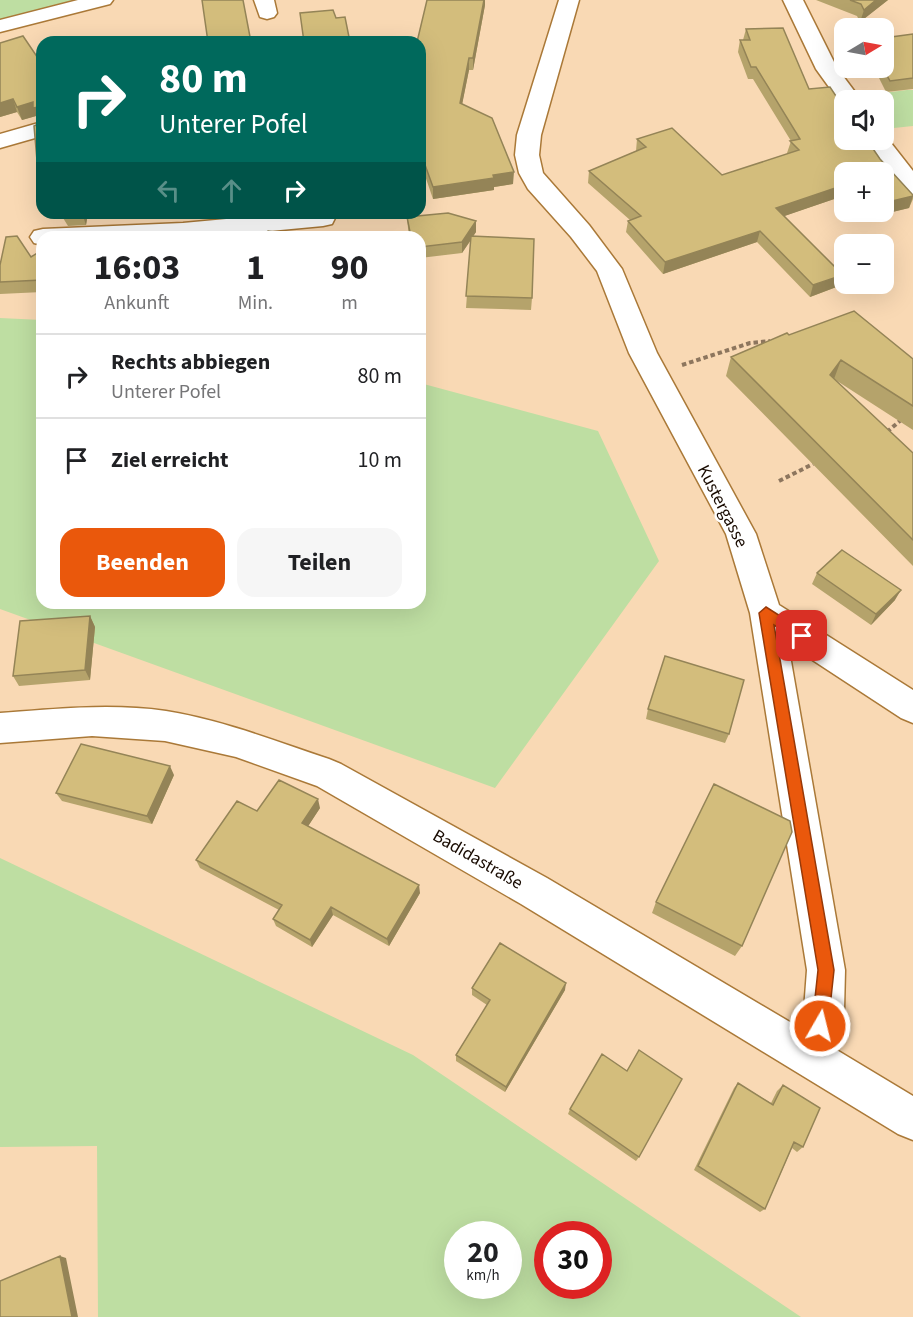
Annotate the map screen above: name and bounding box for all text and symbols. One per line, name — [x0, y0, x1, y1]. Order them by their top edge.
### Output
north arrow — [834, 18, 894, 78]
map controls — [834, 18, 894, 294]
text: 80 m — [159, 49, 248, 109]
icon: right — [60, 60, 138, 138]
button: sound — [834, 90, 894, 150]
text: Unterer Pofel — [159, 105, 308, 144]
button: + — [834, 162, 894, 222]
icon: left — [152, 174, 185, 207]
icon: ahead — [215, 174, 248, 207]
icon: right — [278, 174, 311, 207]
button: − — [834, 234, 894, 294]
text: 16:03 — [93, 242, 180, 293]
text: 1 — [246, 242, 265, 293]
text: 90 — [331, 242, 369, 293]
text: Ankunft — [104, 289, 169, 317]
text: Min. — [238, 289, 273, 317]
text: m — [341, 289, 358, 317]
text: Rechts abbiegen — [111, 346, 270, 378]
icon: right — [60, 360, 93, 393]
text: 80 m — [357, 360, 402, 392]
text: Unterer Pofel — [111, 378, 221, 406]
icon: arrive — [60, 444, 93, 477]
text: Ziel erreicht — [111, 444, 229, 476]
text: 10 m — [357, 444, 402, 476]
street label: Kustergasse — [691, 461, 754, 552]
button: Beenden — [60, 528, 225, 597]
button: Teilen — [237, 528, 402, 597]
pin — [776, 610, 827, 661]
icon: arrive — [785, 619, 818, 652]
street label: Badidastraße — [428, 823, 528, 895]
position arrow — [788, 994, 852, 1058]
speed limit sign: 30 — [534, 1221, 612, 1299]
text: 20 — [467, 1231, 499, 1274]
text: km/h — [466, 1265, 500, 1286]

